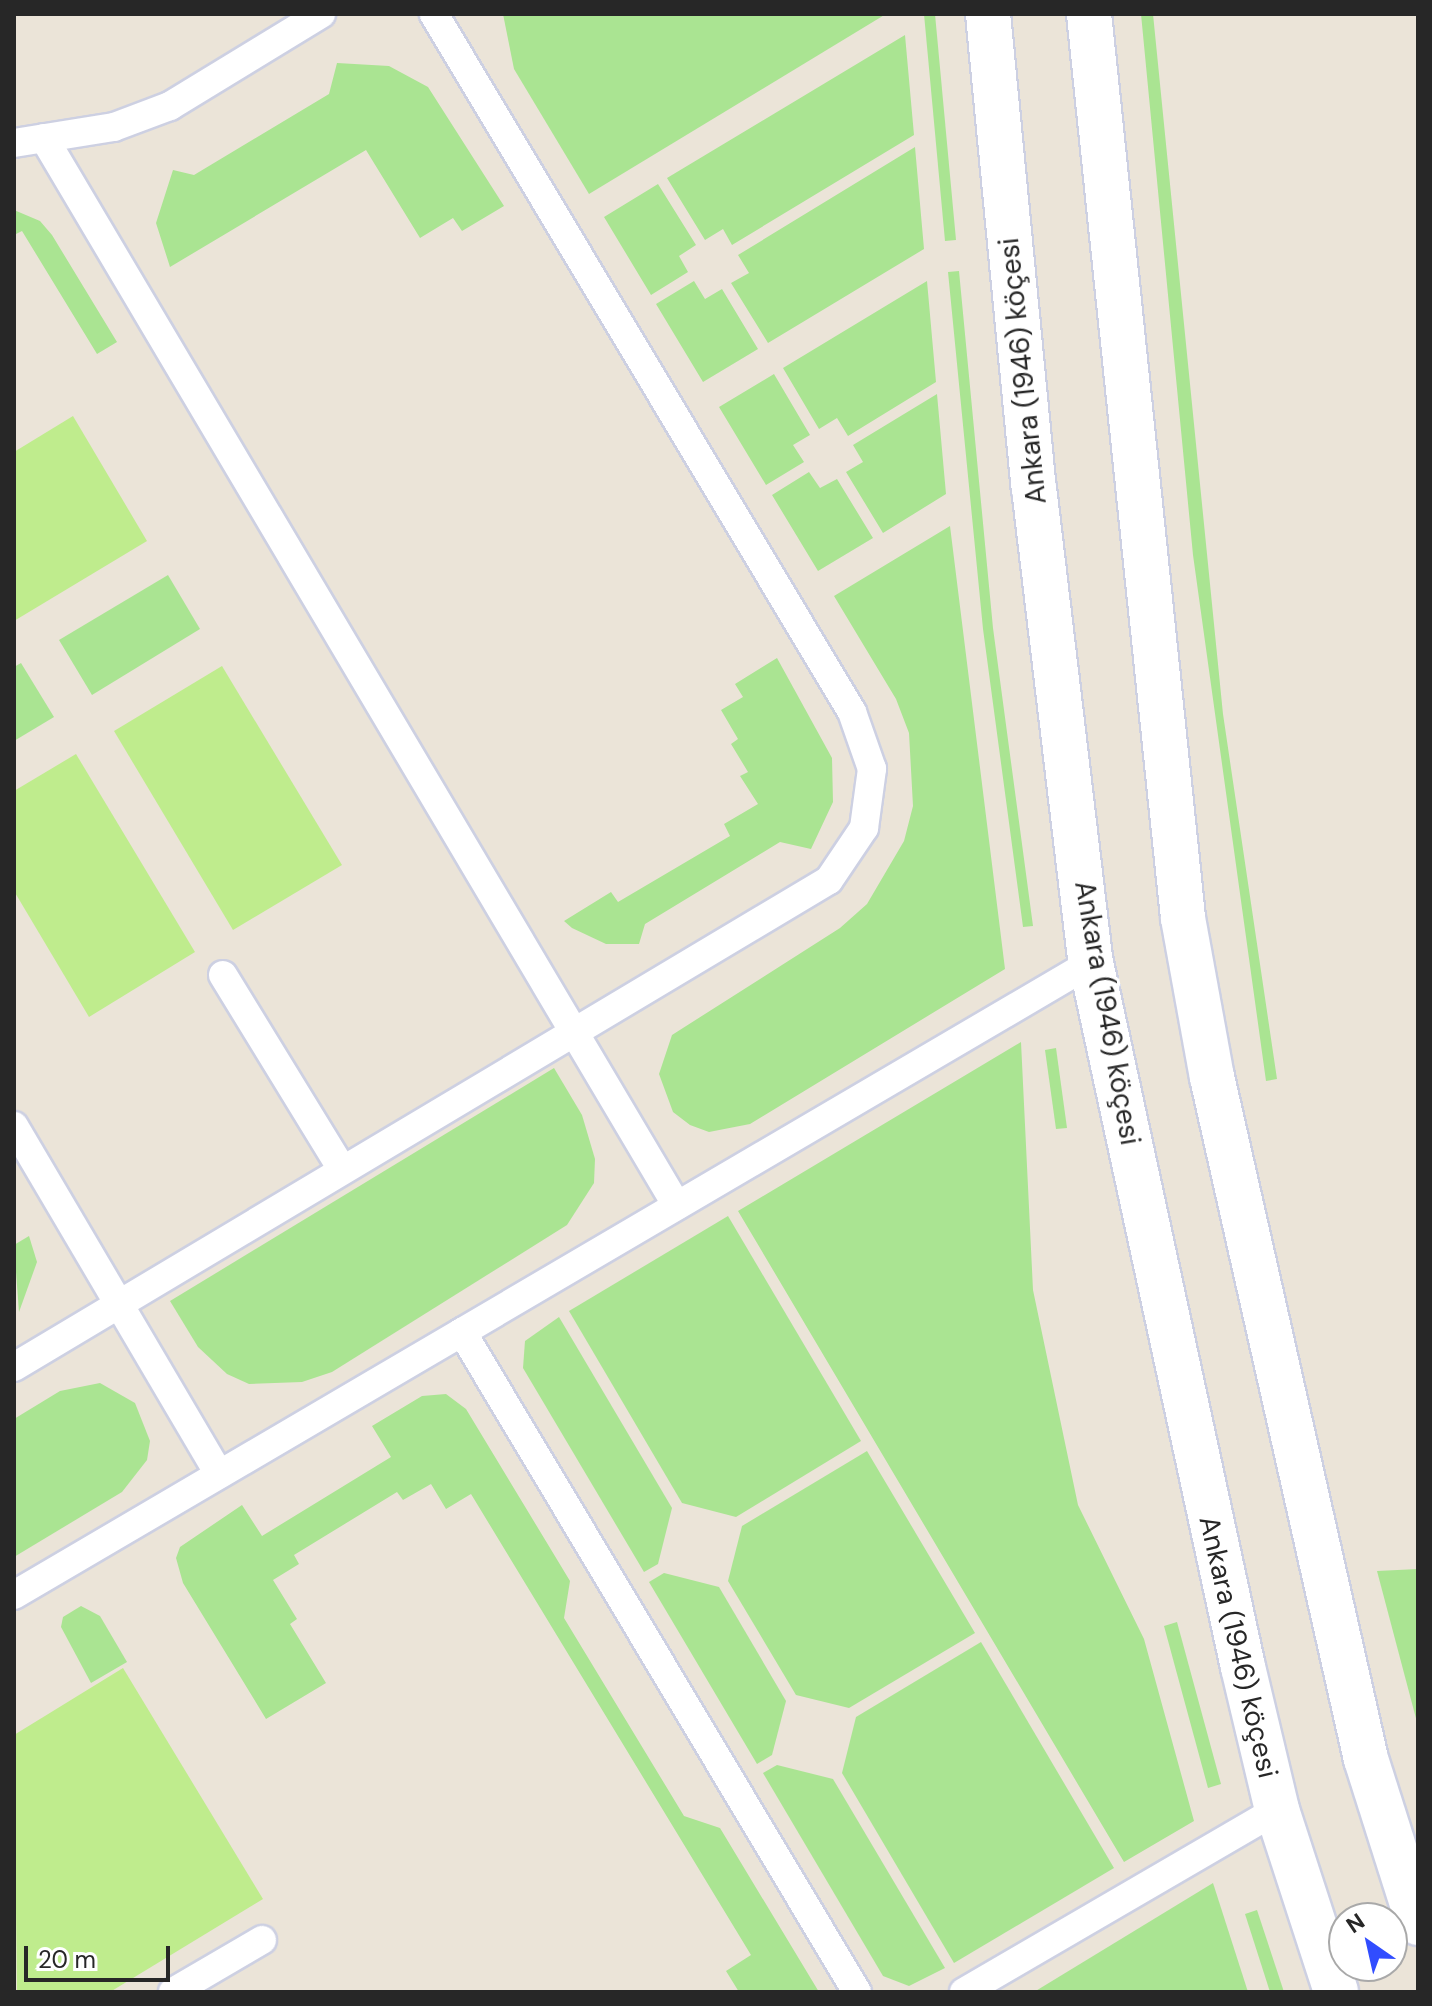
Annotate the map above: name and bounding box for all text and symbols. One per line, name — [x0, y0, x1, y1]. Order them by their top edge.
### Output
street label: Ankara (1946) köçesi — [992, 236, 1054, 506]
street label: Ankara (1946) köçesi — [1067, 878, 1147, 1148]
street label: Ankara (1946) köçesi — [1192, 1513, 1284, 1781]
north arrow — [1328, 1902, 1408, 1982]
text: N — [1341, 1907, 1370, 1940]
scale bar — [28, 1930, 174, 1980]
text: 20 m — [38, 1944, 96, 1975]

